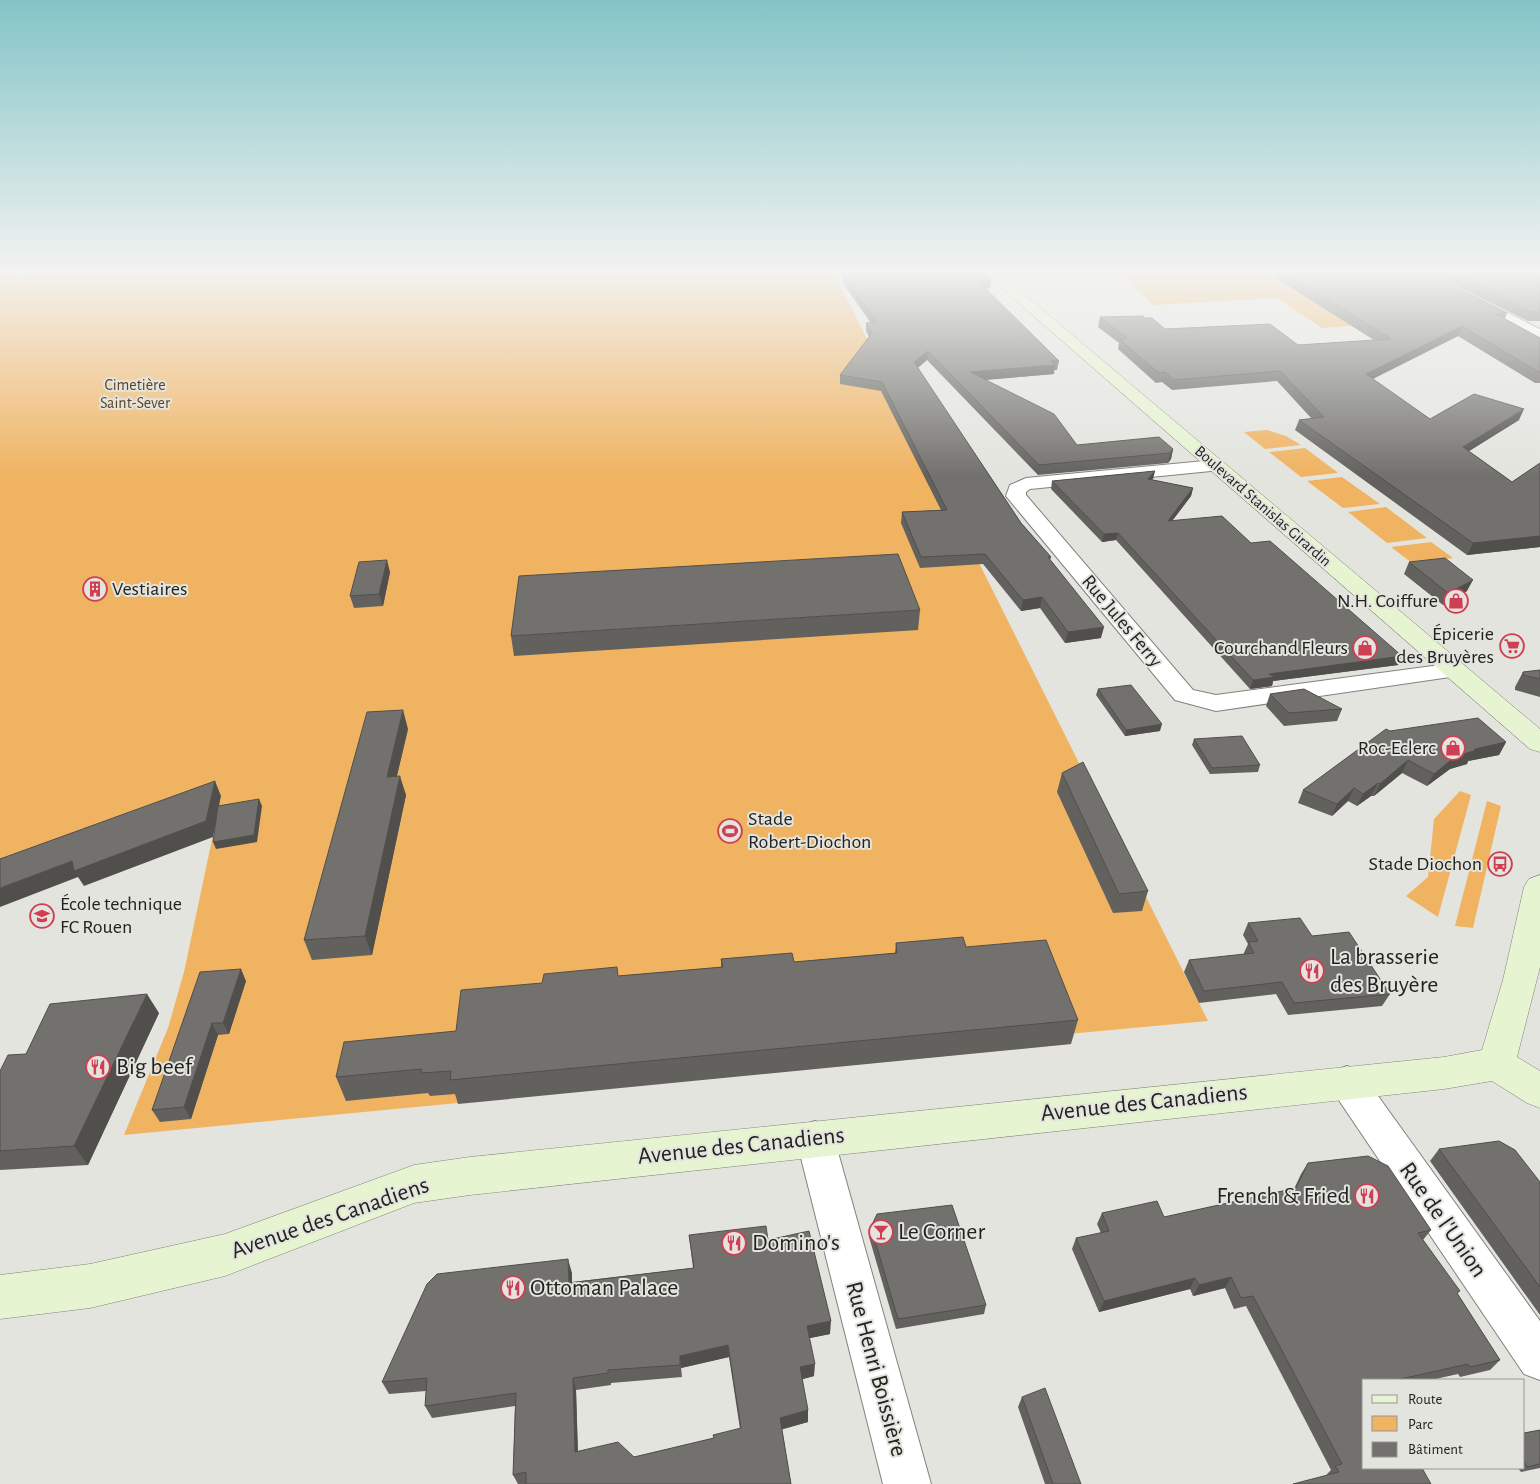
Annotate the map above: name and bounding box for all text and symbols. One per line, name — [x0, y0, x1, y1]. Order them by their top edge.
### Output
park label: Cimetière Saint-Sever — [100, 377, 171, 411]
street label: Boulevard Stanislas Girardin — [1192, 443, 1334, 569]
street label: Rue Jules Ferry — [1078, 571, 1166, 671]
building icon: Vestiaires — [82, 576, 108, 602]
place label: Vestiaires — [112, 579, 187, 599]
shop icon: N.H. Coiffure — [1443, 588, 1469, 614]
place label: N.H. Coiffure — [1337, 591, 1438, 611]
place label: Épicerie des Bruyères — [1396, 623, 1494, 667]
supermarket icon: Épicerie des Bruyères — [1499, 633, 1525, 659]
shop icon: Courchand Fleurs — [1352, 635, 1378, 661]
place label: Courchand Fleurs — [1214, 638, 1348, 658]
shop icon: Roc-Eclerc — [1440, 735, 1466, 761]
place label: Roc-Eclerc — [1358, 738, 1436, 758]
place label: Stade Robert-Diochon — [748, 809, 871, 852]
sports icon: Stade Robert-Diochon — [717, 818, 743, 844]
bus stop icon: Stade Diochon — [1487, 851, 1513, 877]
place label: Stade Diochon — [1368, 854, 1482, 874]
place label: École technique FC Rouen — [60, 893, 182, 937]
school or university icon: École technique FC Rouen — [29, 903, 55, 929]
place label: La brasserie des Bruyère — [1330, 945, 1439, 997]
restaurant icon: La brasserie des Bruyère — [1299, 958, 1325, 984]
restaurant icon: Big beef — [85, 1054, 111, 1080]
place label: Big beef — [116, 1055, 194, 1079]
street label: Avenue des Canadiens — [1040, 1080, 1248, 1126]
street label: Avenue des Canadiens — [637, 1123, 845, 1169]
street label: Rue de l'Union — [1395, 1158, 1491, 1282]
street label: Avenue des Canadiens — [228, 1173, 432, 1263]
restaurant icon: French & Fried — [1354, 1183, 1380, 1209]
place label: French & Fried — [1216, 1184, 1350, 1208]
bar icon: Le Corner — [868, 1219, 894, 1245]
place label: Le Corner — [898, 1220, 985, 1244]
restaurant icon: Domino's — [721, 1230, 747, 1256]
place label: Domino's — [752, 1231, 840, 1255]
restaurant icon: Ottoman Palace — [500, 1275, 526, 1301]
place label: Ottoman Palace — [530, 1276, 678, 1300]
street label: Rue Henri Boissière — [841, 1279, 911, 1459]
legend — [1362, 1379, 1525, 1469]
text: Route — [1408, 1392, 1442, 1407]
text: Parc — [1408, 1417, 1433, 1432]
text: Bâtiment — [1408, 1442, 1463, 1457]

